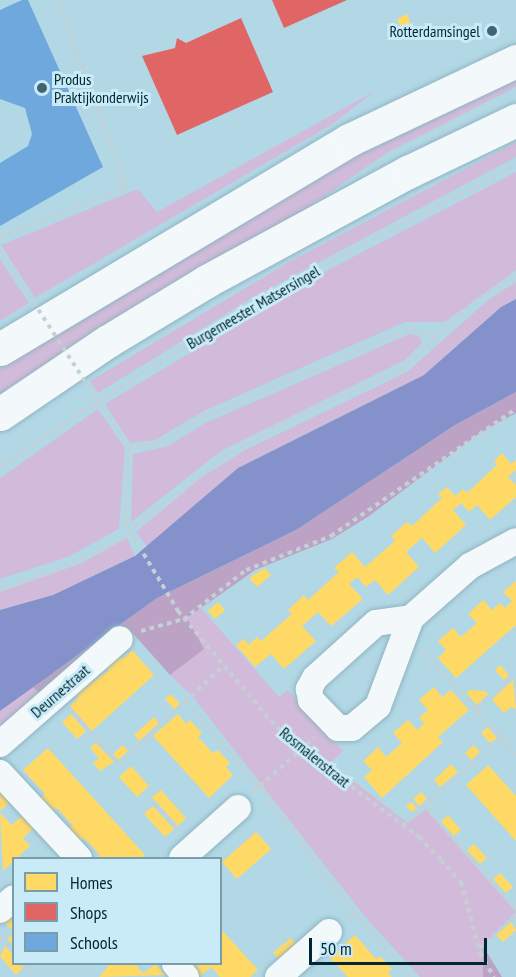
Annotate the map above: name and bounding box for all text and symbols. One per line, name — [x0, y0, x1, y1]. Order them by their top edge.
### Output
place label: Rotterdamsingel — [389, 21, 480, 41]
marker: Rotterdamsingel — [485, 24, 499, 38]
place label: Produs Praktijkonderwijs — [54, 69, 149, 107]
marker: Produs Praktijkonderwijs — [35, 81, 49, 95]
street label: Burgemeester Matsersingel — [183, 261, 323, 353]
street label: Deurnestraat — [27, 660, 93, 722]
street label: Rosmalenstraat — [276, 723, 354, 791]
legend — [12, 857, 222, 965]
text: Homes — [70, 871, 113, 894]
text: Shops — [70, 901, 107, 924]
scale bar — [312, 926, 490, 964]
text: Schools — [70, 931, 118, 954]
text: 50 m — [320, 937, 352, 960]

